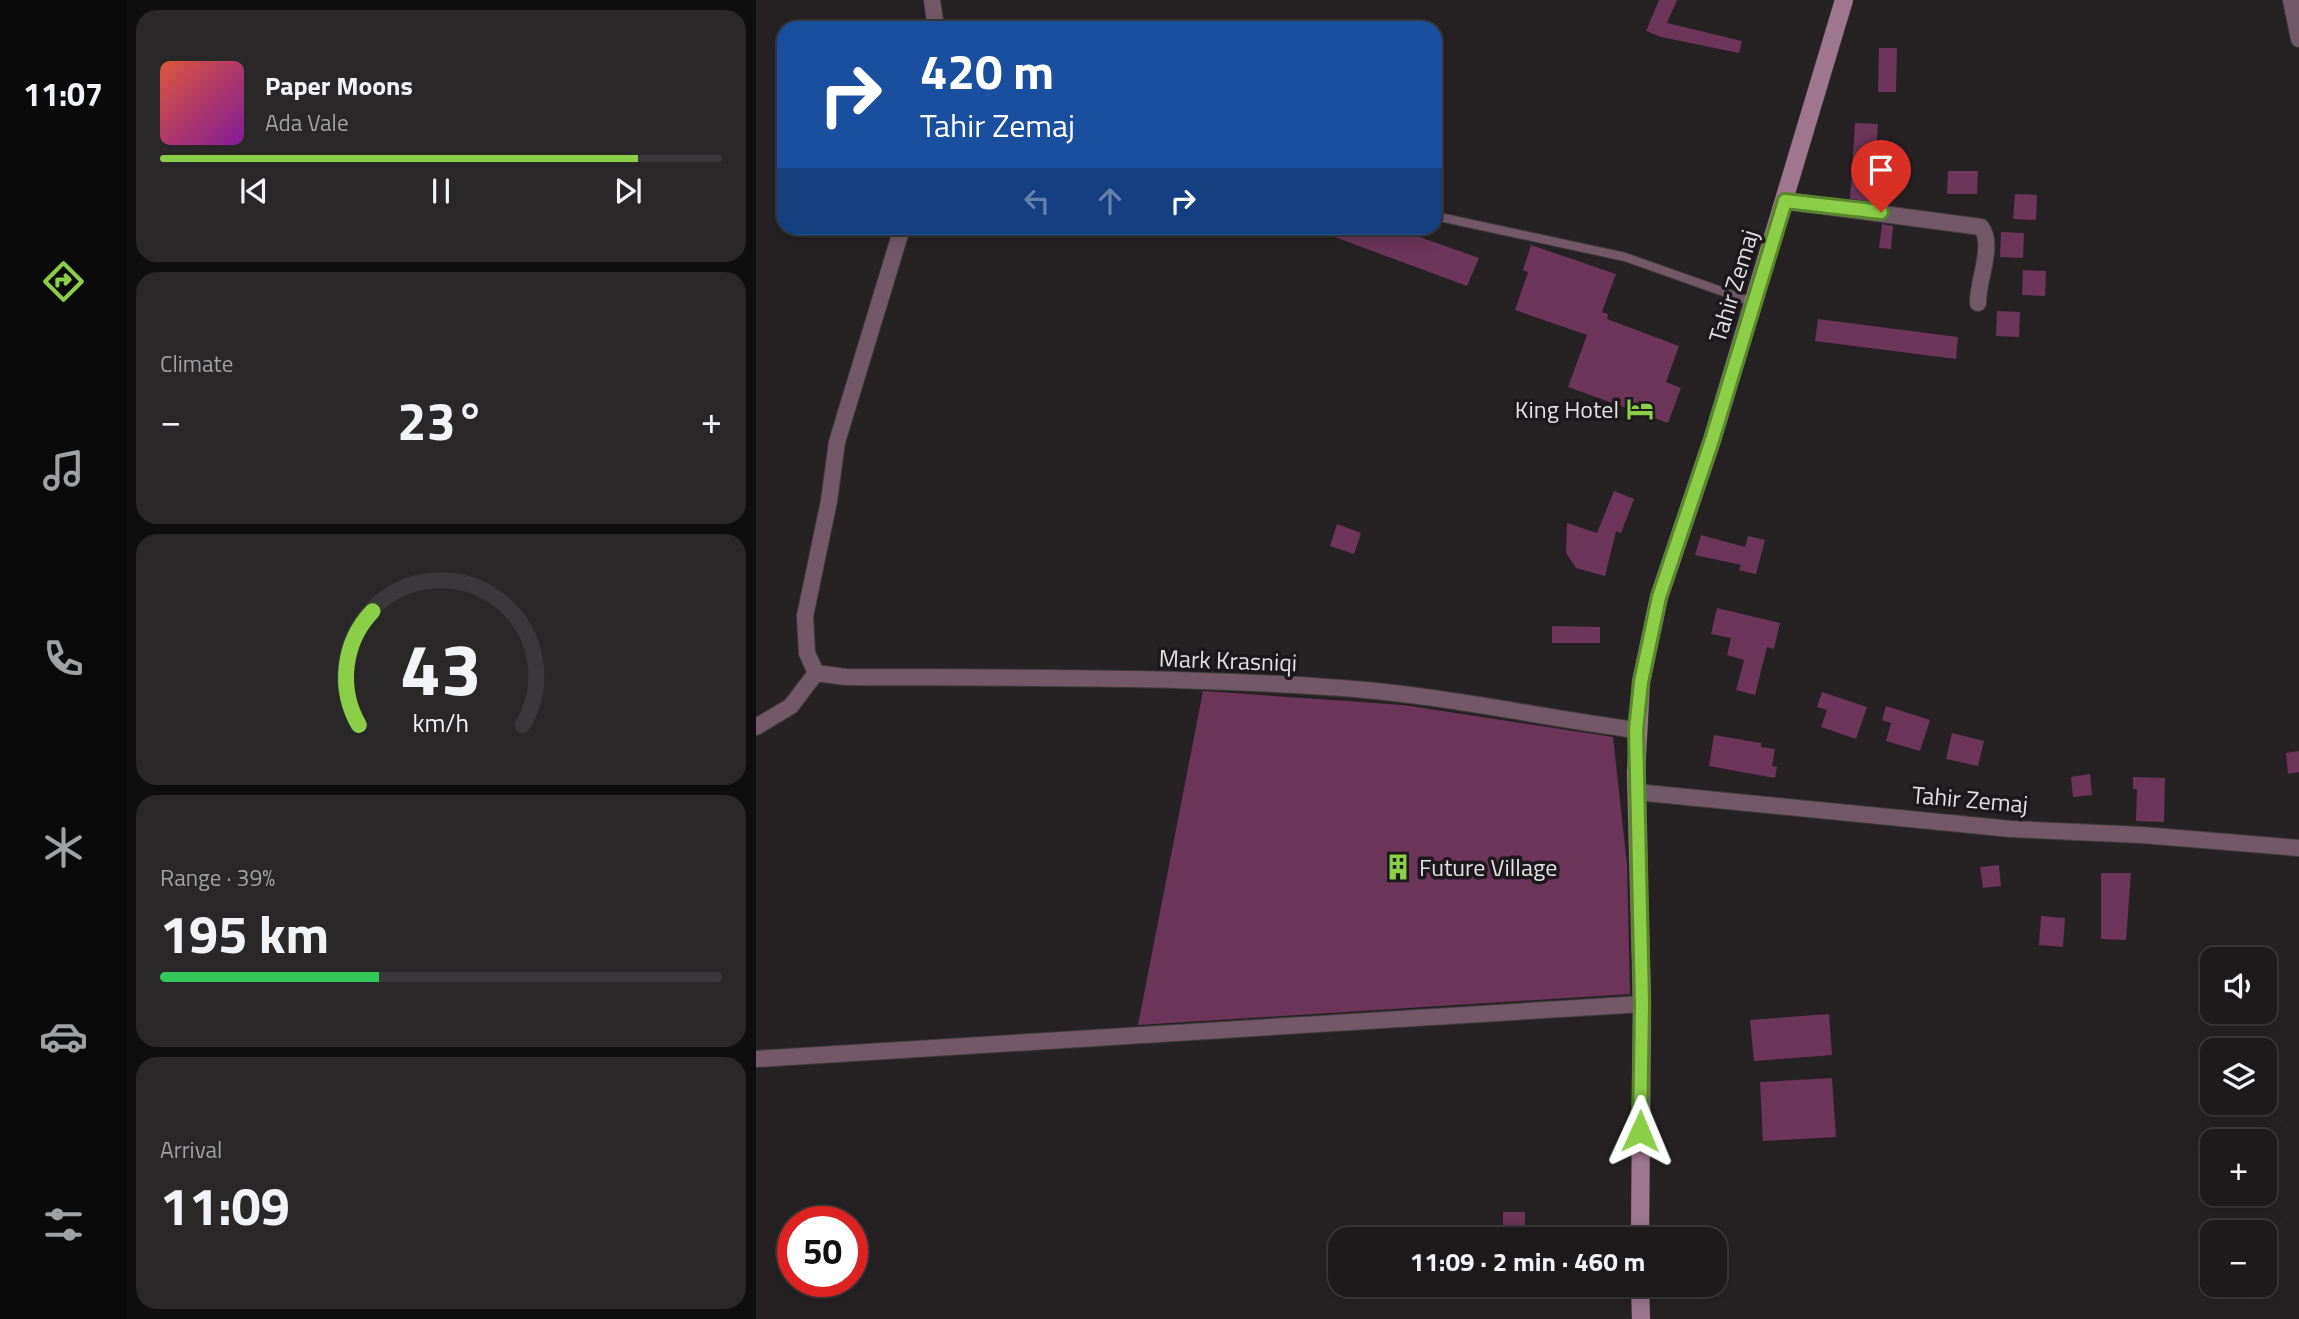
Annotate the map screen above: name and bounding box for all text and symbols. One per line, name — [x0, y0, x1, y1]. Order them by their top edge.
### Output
text: 420 m — [920, 33, 1054, 108]
icon: right — [805, 49, 896, 140]
text: Paper Moons — [265, 66, 413, 105]
text: 11:07 — [23, 70, 103, 118]
text: Tahir Zemaj — [920, 101, 1075, 149]
text: Ada Vale — [265, 105, 349, 140]
pin — [1851, 140, 1911, 212]
icon: arrive — [1862, 151, 1900, 189]
icon: previous — [235, 172, 273, 210]
icon: pause — [422, 172, 460, 210]
icon: next — [609, 172, 647, 210]
icon: left — [1018, 182, 1056, 220]
icon: ahead — [1091, 182, 1129, 220]
icon: right — [1164, 182, 1202, 220]
street label: Tahir Zemaj — [1699, 225, 1767, 347]
icon: directions — [39, 257, 88, 306]
text: Climate — [160, 346, 233, 381]
text: 23° — [397, 381, 485, 460]
text: − — [160, 391, 181, 449]
text: + — [701, 391, 722, 449]
place label: King Hotel — [1515, 391, 1619, 427]
hotel icon: King Hotel — [1625, 394, 1655, 424]
icon: music — [39, 446, 88, 495]
text: 43 — [400, 614, 482, 724]
icon: phone — [39, 634, 88, 683]
street label: Mark Krasniqi — [1158, 640, 1298, 680]
text: km/h — [413, 704, 469, 742]
street label: Tahir Zemaj — [1910, 776, 2030, 822]
icon: climate — [39, 823, 88, 872]
place label: Future Village — [1419, 849, 1557, 885]
building icon: Future Village — [1383, 852, 1413, 882]
text: Range · 39% — [160, 860, 275, 895]
text: 195 km — [160, 894, 329, 973]
map controls — [2200, 947, 2277, 1297]
button: sound — [2200, 947, 2277, 1024]
icon: car — [39, 1012, 88, 1061]
button: layers — [2200, 1038, 2277, 1115]
position arrow — [1603, 1094, 1677, 1168]
button: + — [2200, 1129, 2277, 1206]
text: Arrival — [160, 1132, 222, 1167]
text: 11:09 — [160, 1166, 290, 1245]
icon: filters — [39, 1200, 88, 1249]
speed limit sign: 50 — [777, 1206, 868, 1297]
button: − — [2200, 1220, 2277, 1297]
text: 11:09 · 2 min · 460 m — [1410, 1242, 1645, 1281]

